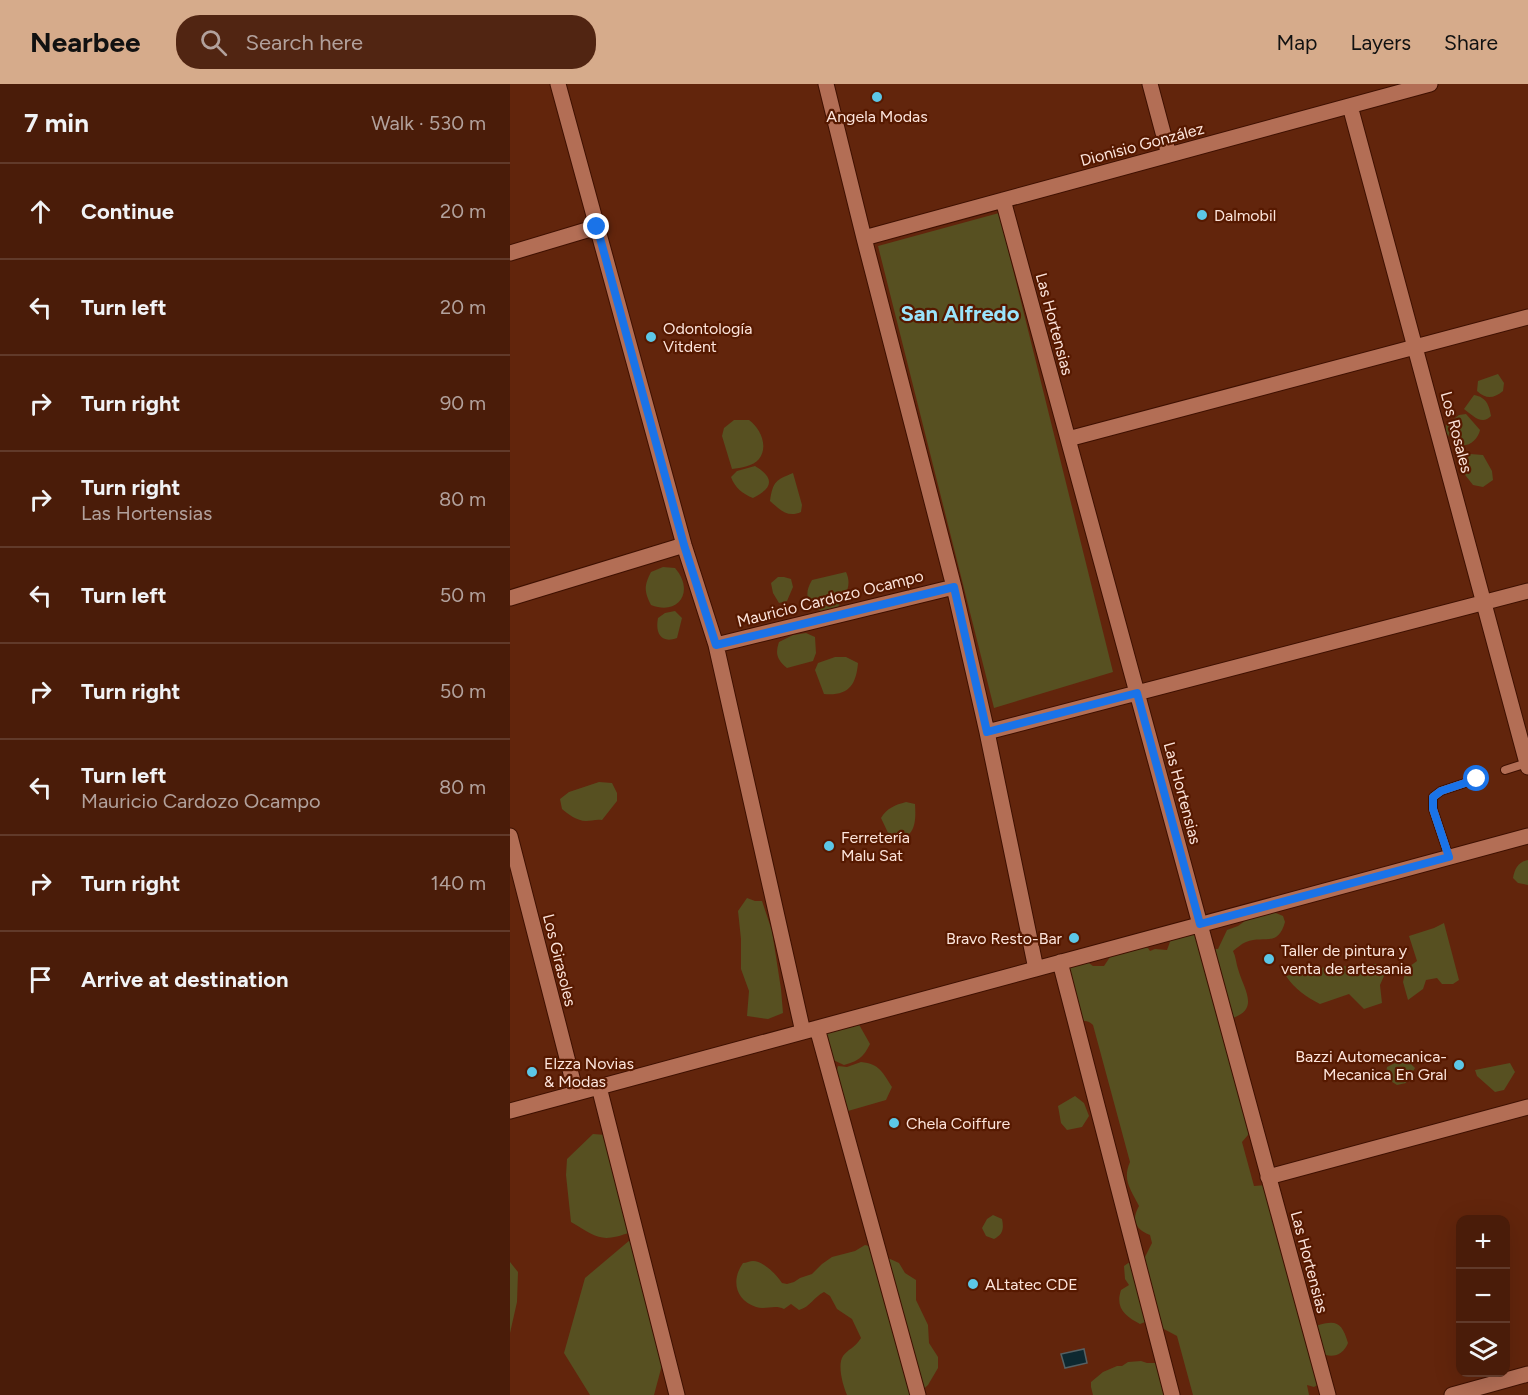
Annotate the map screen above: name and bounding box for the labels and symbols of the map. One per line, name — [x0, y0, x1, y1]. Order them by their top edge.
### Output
marker: Angela Modas — [870, 90, 884, 104]
place label: Angela Modas — [826, 107, 928, 126]
street label: Dionisio González — [1078, 119, 1206, 170]
place label: Dalmobil — [1214, 206, 1276, 225]
marker: Dalmobil — [1195, 208, 1209, 222]
route end — [583, 213, 609, 239]
street label: Las Hortensias — [1032, 271, 1077, 377]
district label: San Alfredo — [901, 300, 1020, 327]
place label: Odontología Vitdent — [663, 319, 752, 356]
marker: Odontología Vitdent — [644, 330, 658, 344]
street label: Los Rosales — [1437, 389, 1477, 475]
street label: Mauricio Cardozo Ocampo — [735, 566, 925, 631]
street label: Las Hortensias — [1160, 740, 1205, 846]
route start — [1463, 765, 1489, 791]
place label: Ferretería Malu Sat — [841, 828, 910, 865]
marker: Ferretería Malu Sat — [822, 839, 836, 853]
street label: Los Girasoles — [539, 912, 580, 1008]
place label: Bravo Resto-Bar — [946, 929, 1063, 948]
marker: Bravo Resto-Bar — [1067, 931, 1081, 945]
place label: Taller de pintura y venta de artesania — [1281, 941, 1412, 978]
marker: Taller de pintura y venta de artesania — [1262, 952, 1276, 966]
place label: Bazzi Automecanica- Mecanica En Gral — [1295, 1047, 1447, 1084]
place label: Elzza Novias & Modas — [544, 1054, 634, 1091]
marker: Bazzi Automecanica- Mecanica En Gral — [1452, 1058, 1466, 1072]
marker: Elzza Novias & Modas — [525, 1065, 539, 1079]
place label: Chela Coiffure — [906, 1114, 1011, 1133]
marker: Chela Coiffure — [887, 1116, 901, 1130]
street label: Las Hortensias — [1287, 1209, 1332, 1315]
place label: ALtatec CDE — [985, 1275, 1078, 1294]
marker: ALtatec CDE — [966, 1277, 980, 1291]

